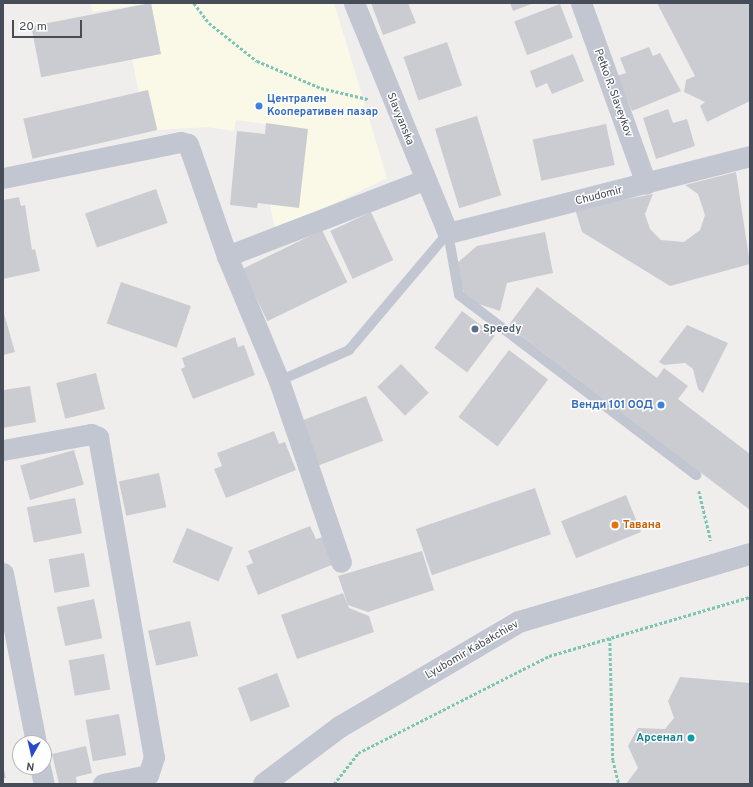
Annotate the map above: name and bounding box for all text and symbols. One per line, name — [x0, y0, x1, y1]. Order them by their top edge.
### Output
scale bar — [14, 12, 84, 38]
text: 20 m — [19, 19, 47, 35]
street label: Petko R. Slaveykov — [591, 47, 635, 139]
street label: Slavyanska — [384, 91, 416, 147]
place label: Централен Кооперативен пазар — [267, 93, 378, 119]
marker: Централен Кооперативен пазар — [254, 101, 264, 111]
street label: Chudomir — [574, 184, 624, 208]
place label: Speedy — [483, 322, 521, 336]
marker: Speedy — [470, 324, 480, 334]
place label: Венди 101 ООД — [571, 398, 653, 412]
marker: Венди 101 ООД — [656, 400, 666, 410]
place label: Тавана — [623, 518, 661, 532]
marker: Тавана — [610, 520, 620, 530]
street label: Lyubomir Kabakchiev — [423, 618, 521, 682]
place label: Арсенал — [636, 731, 683, 745]
marker: Арсенал — [686, 733, 696, 743]
north arrow — [12, 735, 52, 775]
text: N — [26, 758, 35, 773]

